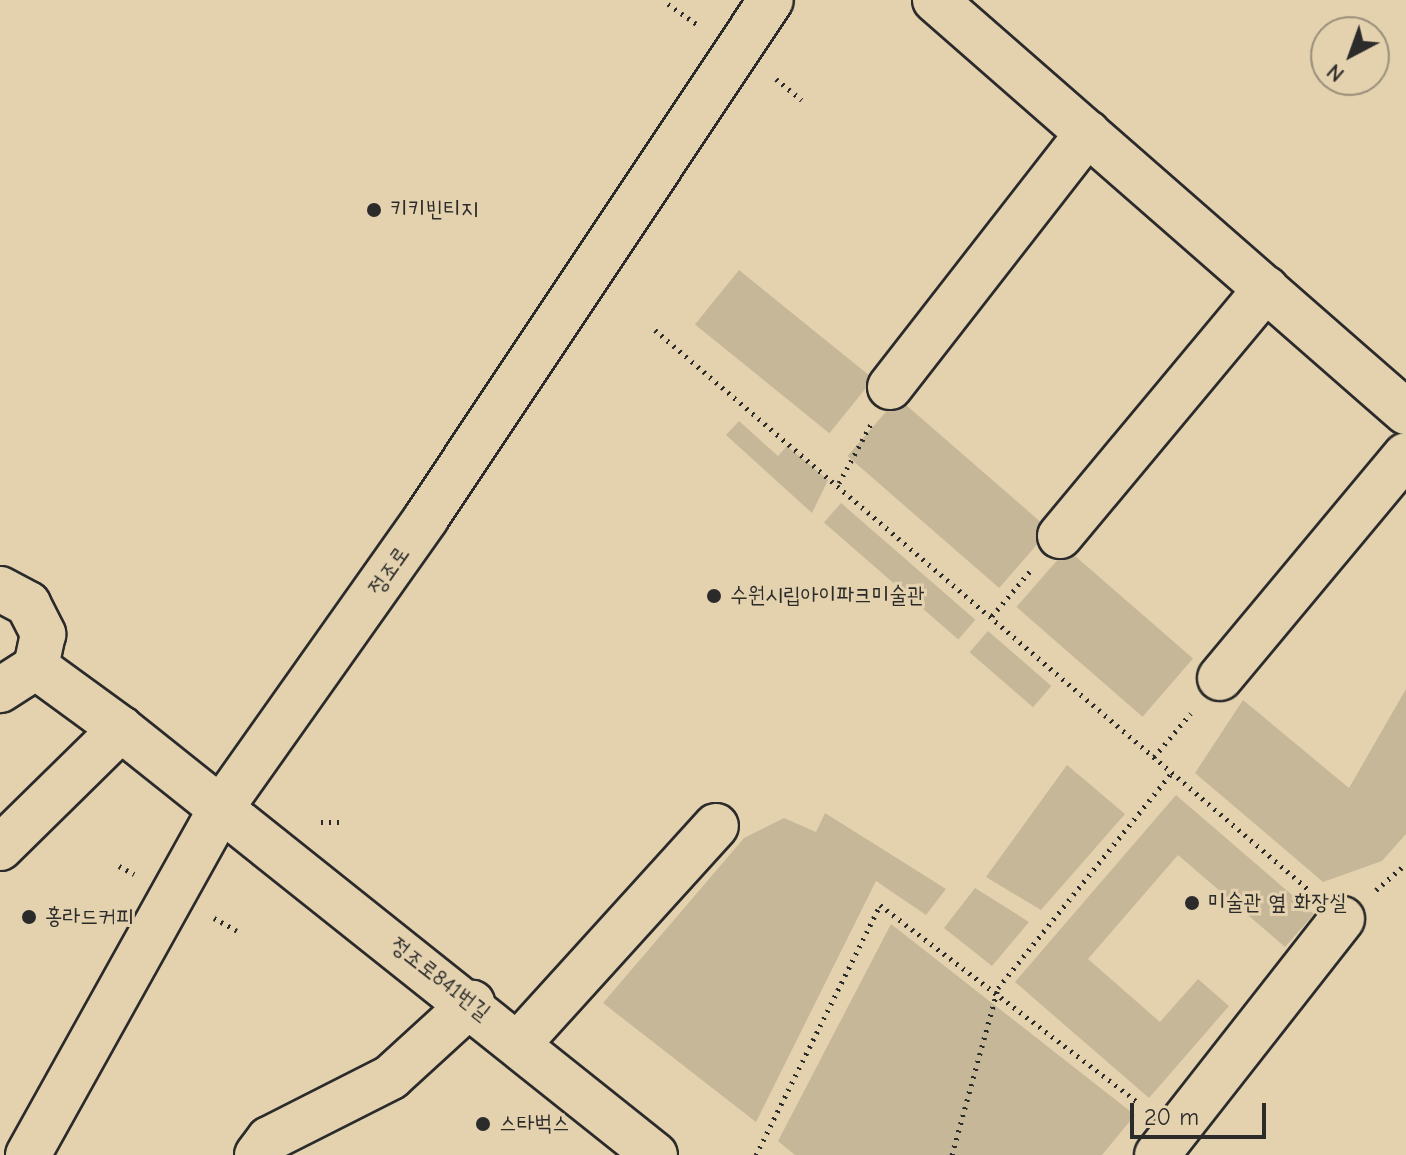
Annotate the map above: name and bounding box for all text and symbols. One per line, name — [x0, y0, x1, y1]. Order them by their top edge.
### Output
north arrow — [1310, 16, 1390, 96]
text: N — [1322, 58, 1350, 87]
place label: 키키빈티지 — [390, 197, 479, 223]
marker: 키키빈티지 — [365, 201, 383, 219]
street label: 정조로 — [363, 542, 415, 600]
place label: 수원시립아이파크미술관 — [730, 583, 925, 609]
marker: 수원시립아이파크미술관 — [705, 587, 723, 605]
place label: 미술관 옆 화장실 — [1208, 890, 1347, 916]
marker: 미술관 옆 화장실 — [1183, 894, 1201, 912]
place label: 홍라드커피 — [45, 904, 134, 930]
marker: 홍라드커피 — [20, 908, 38, 926]
street label: 정조로841번길 — [385, 932, 495, 1026]
scale bar — [1134, 1087, 1270, 1137]
text: 20 m — [1144, 1103, 1199, 1131]
place label: 스타벅스 — [499, 1111, 570, 1137]
marker: 스타벅스 — [474, 1115, 492, 1133]

